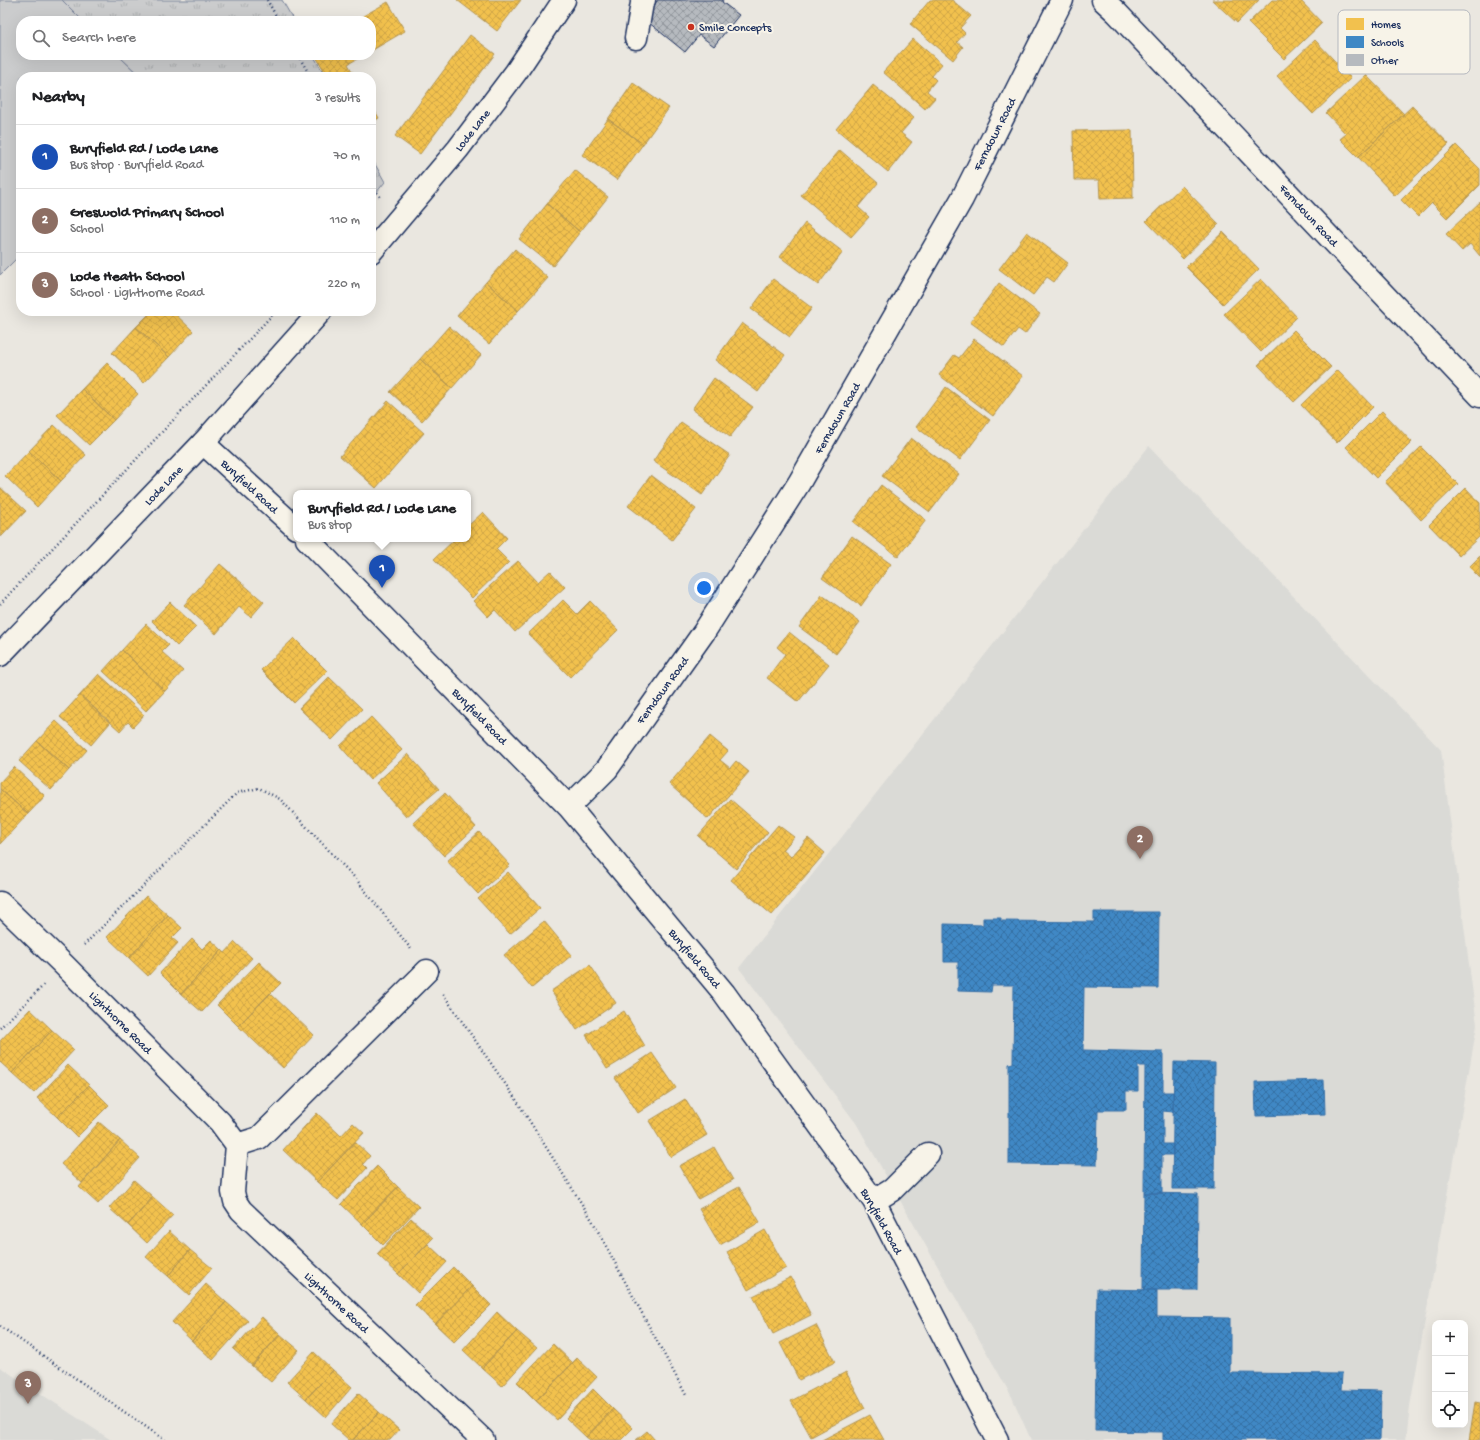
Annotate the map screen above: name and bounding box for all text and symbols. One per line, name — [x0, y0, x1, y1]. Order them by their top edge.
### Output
legend — [1338, 10, 1470, 74]
search box — [16, 16, 376, 60]
text: Homes — [1371, 20, 1401, 32]
marker: Smile Concepts — [686, 22, 696, 32]
place label: Smile Concepts — [699, 22, 772, 36]
icon: search — [30, 27, 52, 49]
text: Search here — [62, 29, 136, 47]
text: Schools — [1371, 38, 1405, 50]
text: Other — [1371, 56, 1399, 68]
text: Nearby — [32, 88, 85, 108]
text: 3 results — [315, 91, 360, 106]
street label: Ferndown Road — [971, 95, 1021, 174]
street label: Lode Lane — [453, 107, 495, 155]
text: Buryfield Rd / Lode Lane — [70, 140, 218, 158]
text: 1 — [42, 149, 48, 164]
text: 70 m — [334, 149, 360, 164]
text: Bus stop · Buryfield Road — [70, 158, 203, 173]
street label: Ferndown Road — [1275, 182, 1340, 251]
text: Greswold Primary School — [70, 204, 224, 222]
text: 2 — [42, 213, 48, 228]
text: 110 m — [330, 213, 360, 228]
text: School — [70, 222, 104, 237]
text: Lode Heath School — [70, 268, 185, 286]
text: 3 — [42, 277, 48, 292]
text: 220 m — [328, 277, 360, 292]
text: School · Lighthorne Road — [70, 286, 204, 301]
street label: Ferndown Road — [812, 380, 865, 458]
street label: Buryfield Road — [216, 457, 281, 518]
street label: Lode Lane — [142, 463, 187, 509]
popup — [293, 490, 471, 542]
text: Buryfield Rd / Lode Lane — [308, 500, 456, 518]
text: Bus stop — [308, 518, 352, 533]
pin: 1 — [369, 555, 395, 588]
your location — [694, 578, 714, 598]
street label: Ferndown Road — [634, 654, 693, 728]
street label: Buryfield Road — [447, 686, 510, 749]
pin: 2 — [1127, 826, 1153, 859]
street label: Buryfield Road — [664, 926, 723, 993]
street label: Lighthorne Road — [85, 989, 155, 1058]
street label: Buryfield Road — [856, 1186, 905, 1258]
street label: Lighthorne Road — [300, 1270, 371, 1338]
map controls — [1432, 1320, 1468, 1428]
button: + — [1432, 1320, 1468, 1356]
button: − — [1432, 1356, 1468, 1392]
pin: 3 — [15, 1371, 41, 1404]
button: locate — [1432, 1392, 1468, 1428]

